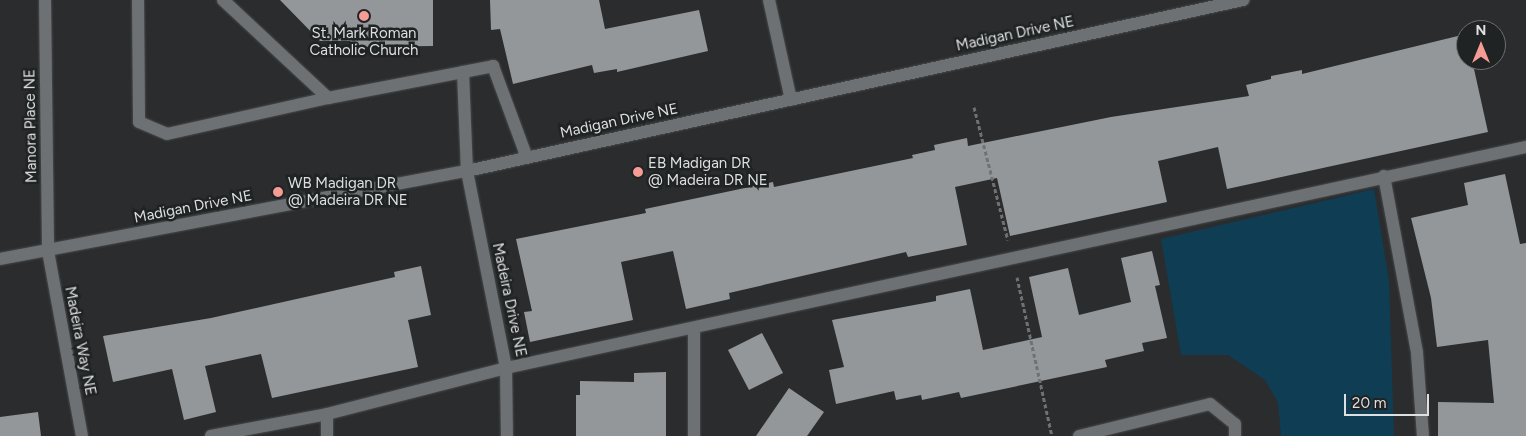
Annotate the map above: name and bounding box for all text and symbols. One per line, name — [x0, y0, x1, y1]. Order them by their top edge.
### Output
marker: St. Mark Roman Catholic Church — [358, 10, 370, 22]
street label: Madigan Drive NE — [954, 13, 1076, 55]
north arrow — [1456, 20, 1506, 70]
text: N — [1476, 22, 1486, 39]
place label: St. Mark Roman Catholic Church — [310, 24, 418, 59]
street label: Manora Place NE — [21, 69, 41, 183]
street label: Madigan Drive NE — [558, 100, 680, 142]
place label: EB Madigan DR @ Madeira DR NE — [648, 154, 768, 189]
marker: EB Madigan DR @ Madeira DR NE — [632, 166, 644, 178]
place label: WB Madigan DR @ Madeira DR NE — [288, 174, 408, 209]
marker: WB Madigan DR @ Madeira DR NE — [272, 186, 284, 198]
street label: Madigan Drive NE — [132, 187, 254, 227]
street label: Madeira Drive NE — [488, 241, 530, 359]
street label: Madeira Way NE — [61, 285, 99, 397]
scale bar — [1346, 384, 1431, 416]
text: 20 m — [1352, 394, 1386, 412]

